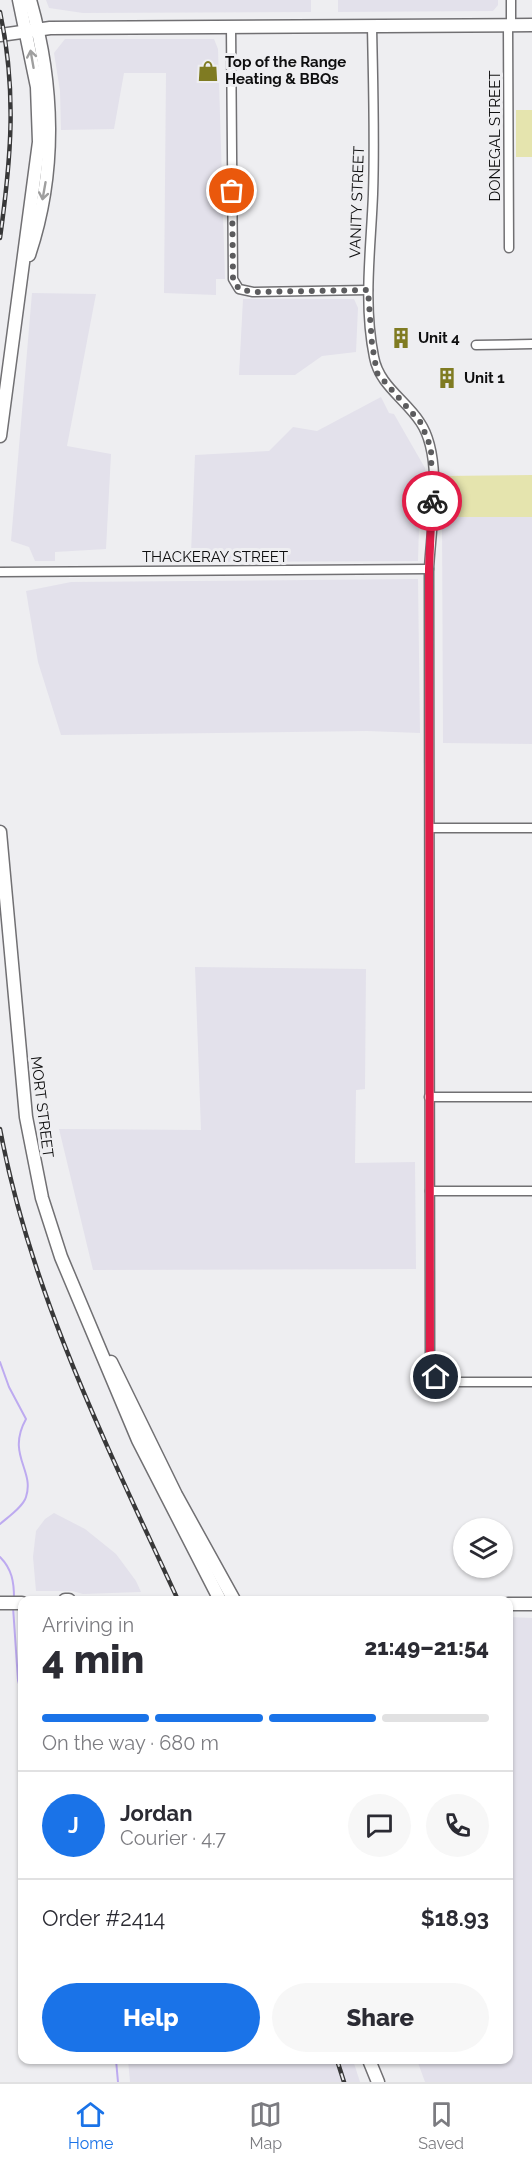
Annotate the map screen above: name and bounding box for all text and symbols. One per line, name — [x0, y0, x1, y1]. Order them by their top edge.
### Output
one-way arrow — [27, 49, 38, 69]
place label: Top of the Range Heating & BBQs — [225, 53, 346, 88]
shop icon: Top of the Range Heating & BBQs — [196, 59, 220, 83]
street label: DONEGAL STREET — [486, 71, 504, 201]
street label: VANITY STREET — [346, 146, 368, 258]
pin — [206, 165, 257, 216]
icon: bag — [215, 174, 248, 207]
one-way arrow — [38, 181, 49, 200]
building icon: Unit 4 — [389, 326, 413, 350]
place label: Unit 4 — [418, 329, 460, 347]
building icon: Unit 1 — [435, 366, 459, 390]
place label: Unit 1 — [464, 369, 505, 387]
courier — [402, 471, 462, 531]
icon: bike — [416, 485, 449, 518]
street label: THACKERAY STREET — [142, 548, 288, 566]
street label: MORT STREET — [27, 1055, 57, 1159]
pin — [410, 1351, 461, 1402]
icon: home — [419, 1360, 452, 1393]
map controls — [453, 1518, 513, 1578]
button: layers — [453, 1518, 513, 1578]
text: Arriving in — [42, 1613, 134, 1637]
text: 21:49–21:54 — [364, 1634, 489, 1660]
text: 4 min — [42, 1636, 145, 1682]
text: On the way · 680 m — [42, 1731, 219, 1755]
button: chat — [348, 1794, 411, 1857]
button: phone — [426, 1794, 489, 1857]
text: Jordan — [120, 1800, 192, 1826]
text: J — [68, 1812, 79, 1838]
text: Courier · 4.7 — [120, 1826, 226, 1850]
text: Order #2414 — [42, 1905, 165, 1931]
text: $18.93 — [421, 1905, 489, 1931]
button: Help — [42, 1983, 260, 2052]
button: Share — [272, 1983, 489, 2052]
tab: Home — [68, 2098, 113, 2153]
tab: Map — [249, 2098, 282, 2153]
tab: Saved — [418, 2098, 464, 2153]

